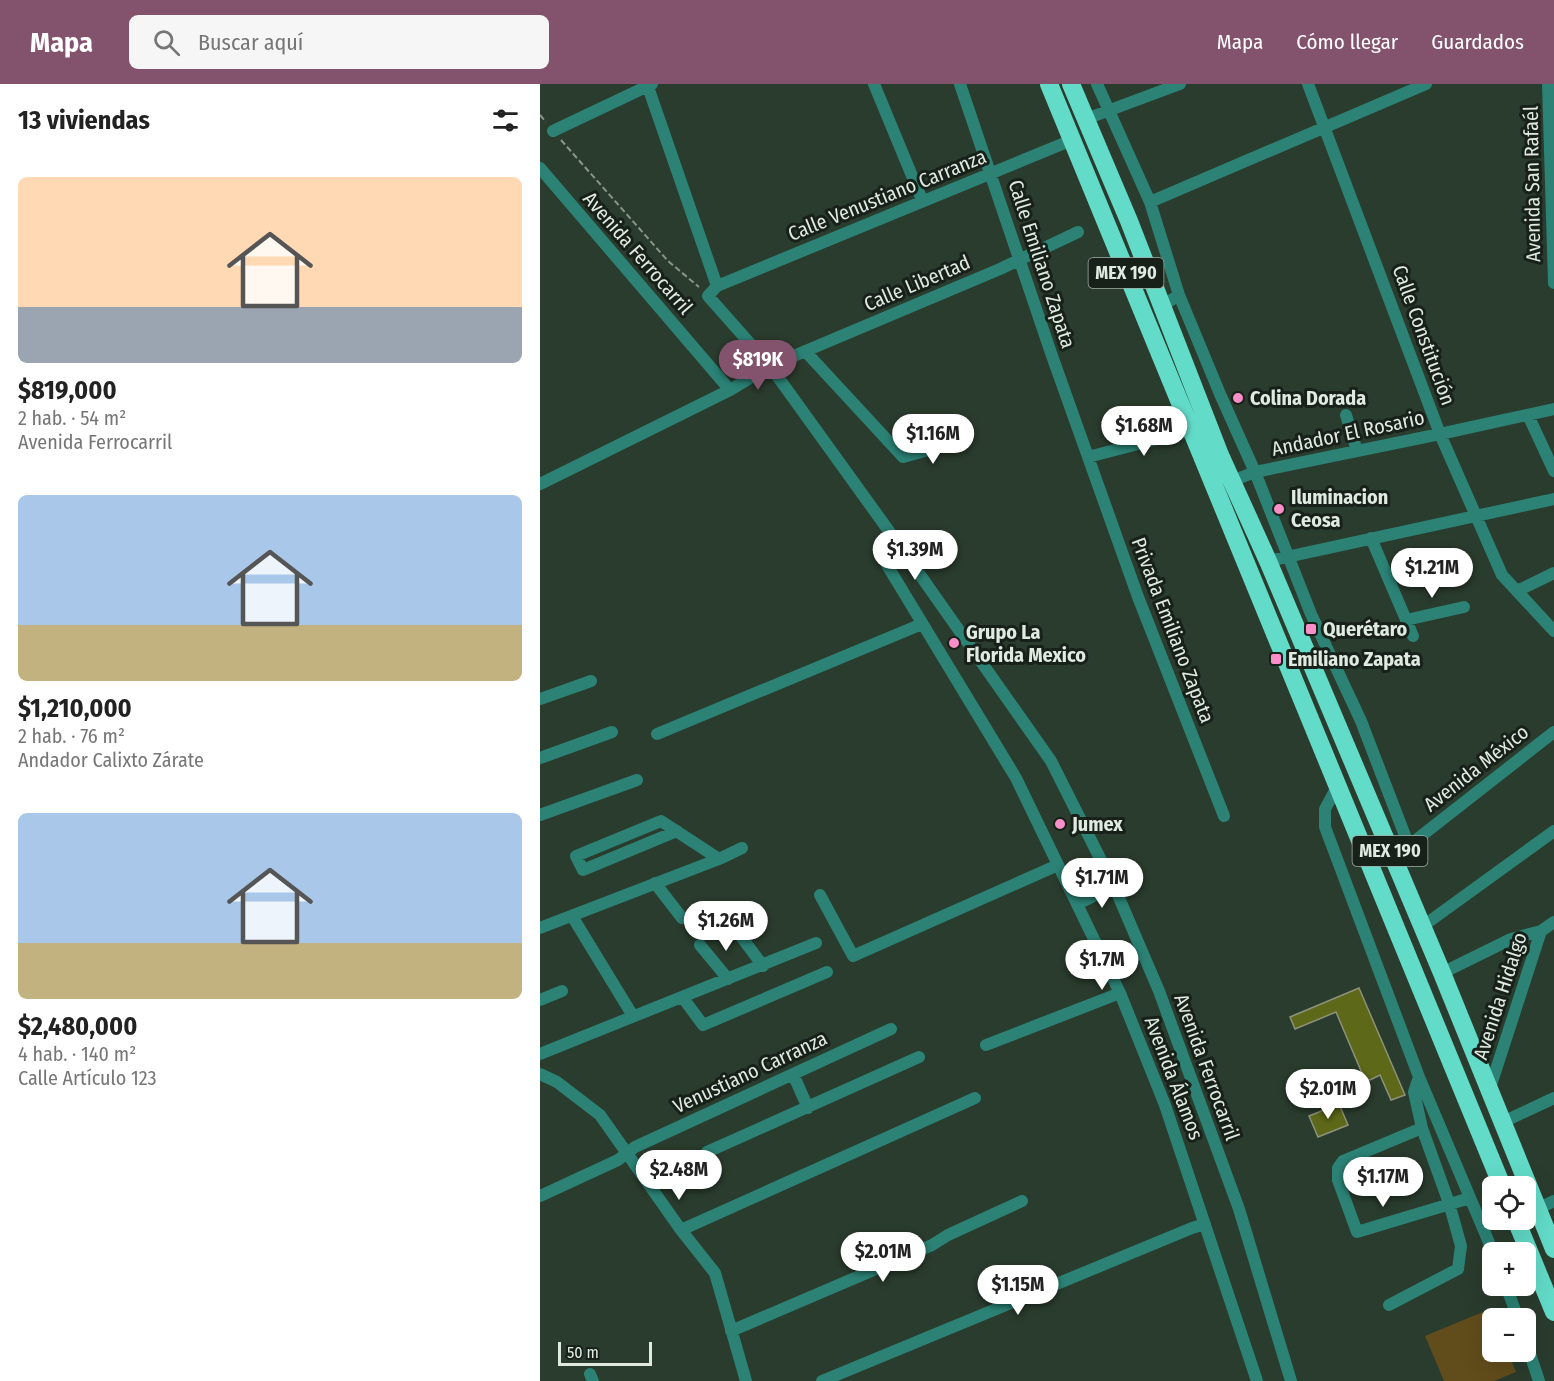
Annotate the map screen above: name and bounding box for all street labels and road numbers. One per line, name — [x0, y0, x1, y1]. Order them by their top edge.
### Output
street label: Avenida San Rafaél — [1519, 106, 1545, 262]
street label: Calle Venustiano Carranza — [784, 144, 990, 246]
street label: Calle Emiliano Zapata — [1003, 177, 1081, 351]
street label: Avenida Ferrocarril — [578, 187, 698, 319]
street label: Calle Libertad — [860, 250, 974, 316]
road number: MEX 190 — [1088, 258, 1164, 288]
street label: Calle Constitución — [1388, 262, 1460, 408]
street label: Andador El Rosario — [1269, 405, 1427, 461]
street label: Privada Emiliano Zapata — [1127, 534, 1219, 726]
street label: Avenida México — [1419, 720, 1533, 816]
road number: MEX 190 — [1352, 836, 1428, 866]
street label: Avenida Hidalgo — [1468, 929, 1532, 1063]
street label: Avenida Ferrocarril — [1169, 990, 1245, 1144]
street label: Avenida Álamos — [1140, 1013, 1208, 1143]
street label: Venustiano Carranza — [669, 1026, 831, 1118]

